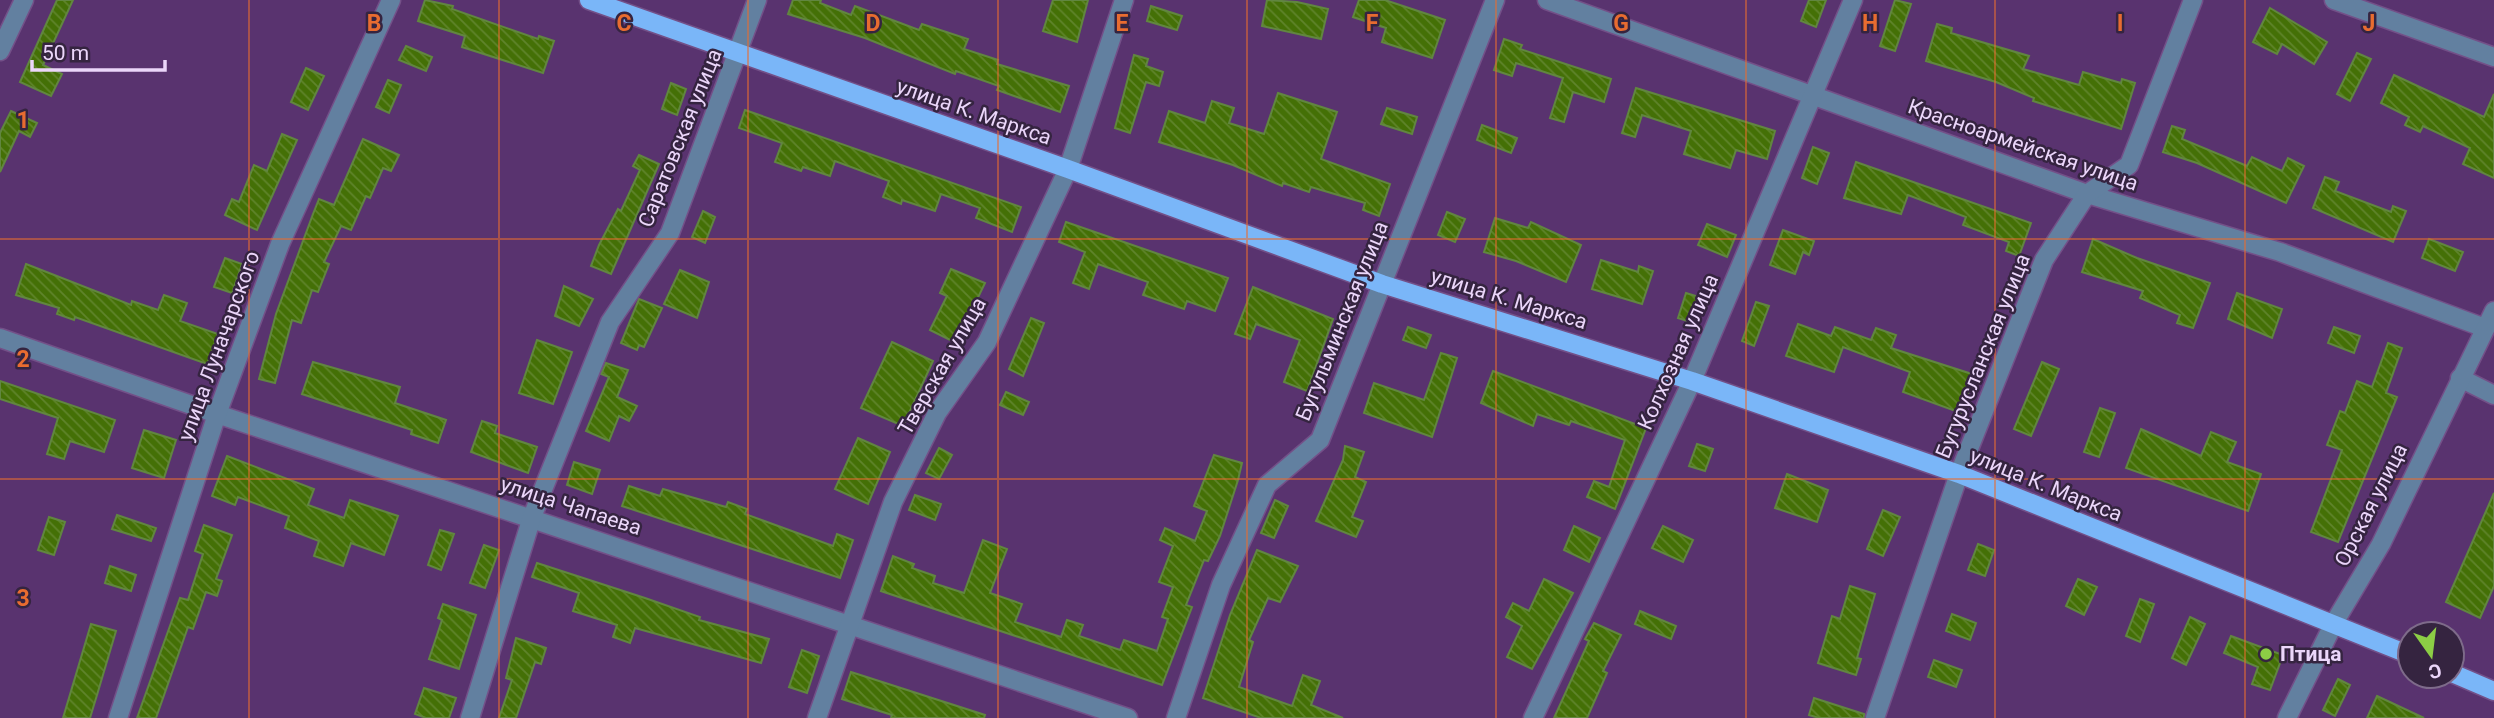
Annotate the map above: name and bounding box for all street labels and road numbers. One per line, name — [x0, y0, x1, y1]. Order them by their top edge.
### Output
street label: Саратовская улица — [633, 45, 727, 231]
street label: улица К. Маркса — [893, 74, 1055, 150]
street label: Красноармейская улица — [1905, 94, 2141, 196]
street label: Бугульминская улица — [1291, 218, 1393, 424]
street label: улица Луначарского — [173, 248, 265, 444]
street label: Бугурусланская улица — [1931, 250, 2035, 462]
street label: улица К. Маркса — [1428, 264, 1590, 334]
street label: Колхозная улица — [1633, 270, 1723, 434]
street label: Тверская улица — [893, 293, 991, 439]
street label: Орская улица — [2330, 440, 2412, 570]
street label: улица К. Маркса — [1966, 443, 2126, 527]
street label: улица Чапаева — [498, 472, 644, 540]

